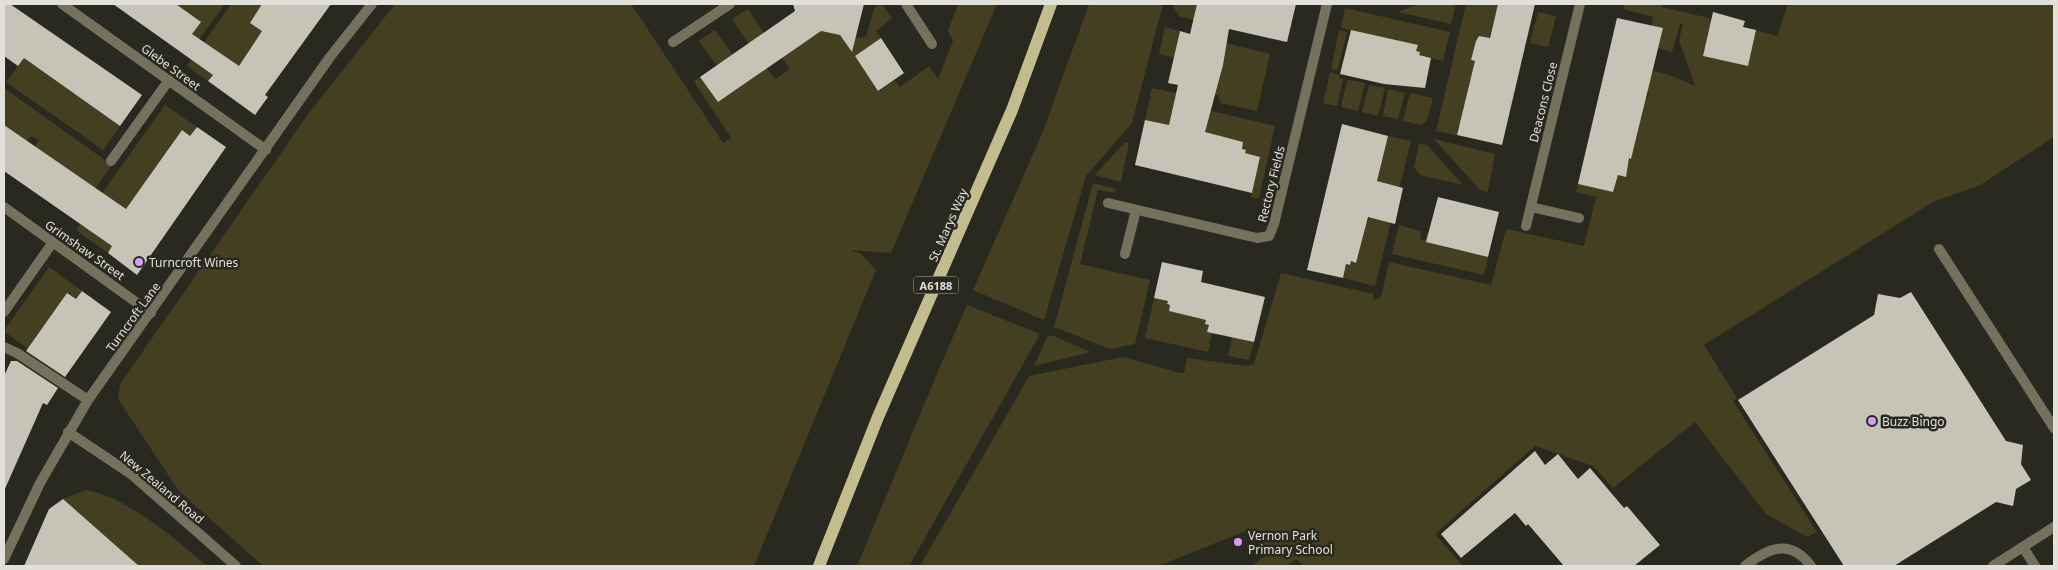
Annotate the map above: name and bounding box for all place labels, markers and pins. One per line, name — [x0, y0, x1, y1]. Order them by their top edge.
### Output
place label: Turncroft Wines — [149, 254, 239, 271]
marker: Turncroft Wines — [133, 256, 145, 268]
place label: Buzz Bingo — [1882, 413, 1945, 430]
marker: Buzz Bingo — [1866, 415, 1878, 427]
place label: Vernon Park Primary School — [1248, 527, 1333, 558]
marker: Vernon Park Primary School — [1232, 536, 1244, 548]

